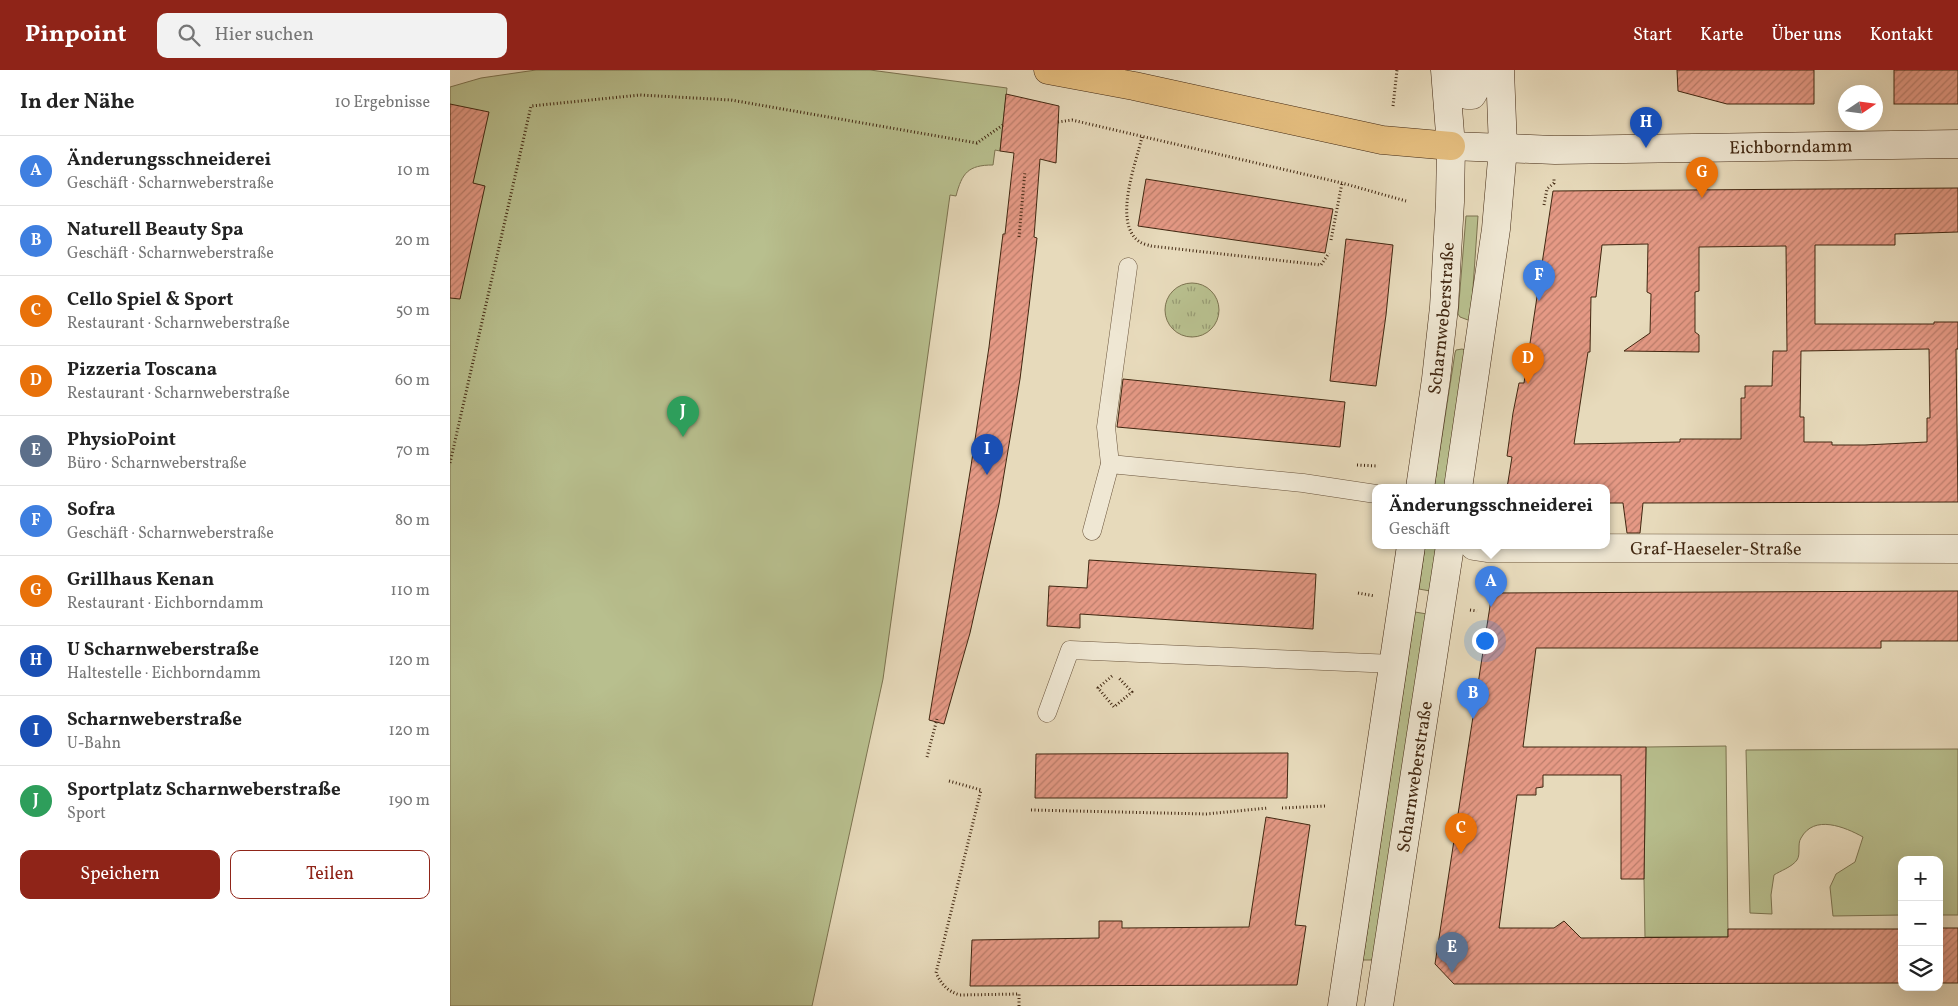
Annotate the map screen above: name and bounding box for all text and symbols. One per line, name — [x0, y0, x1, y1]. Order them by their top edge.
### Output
search box — [157, 13, 507, 58]
text: Pinpoint — [25, 18, 127, 52]
icon: search — [175, 21, 203, 49]
text: Hier suchen — [215, 22, 314, 48]
text: Start — [1633, 23, 1672, 48]
text: Karte — [1700, 23, 1744, 48]
text: Über uns — [1772, 23, 1842, 48]
text: Kontakt — [1870, 23, 1933, 48]
north arrow — [1838, 85, 1883, 130]
text: In der Nähe — [20, 88, 135, 117]
text: 10 Ergebnisse — [334, 92, 430, 114]
pin: H — [1630, 107, 1662, 148]
street label: Eichborndamm — [1729, 135, 1853, 161]
text: Änderungsschneiderei — [67, 147, 271, 173]
pin: G — [1686, 157, 1718, 198]
text: A — [30, 160, 42, 182]
text: 10 m — [397, 160, 430, 182]
text: Geschäft · Scharnweberstraße — [67, 173, 274, 195]
text: Naturell Beauty Spa — [67, 217, 244, 243]
text: B — [31, 230, 41, 252]
text: 20 m — [395, 230, 430, 252]
street label: Scharnweberstraße — [1423, 242, 1462, 397]
text: Geschäft · Scharnweberstraße — [67, 243, 274, 265]
pin: F — [1523, 260, 1555, 301]
text: Cello Spiel & Sport — [67, 287, 233, 313]
text: C — [31, 300, 41, 322]
text: 50 m — [396, 300, 430, 322]
text: Restaurant · Scharnweberstraße — [67, 313, 290, 335]
pin: D — [1512, 343, 1544, 384]
text: Pizzeria Toscana — [67, 357, 217, 383]
text: D — [30, 370, 42, 392]
text: 60 m — [395, 370, 430, 392]
text: Restaurant · Scharnweberstraße — [67, 383, 290, 405]
pin: J — [667, 396, 699, 437]
text: PhysioPoint — [67, 427, 176, 453]
pin: I — [971, 434, 1003, 475]
text: E — [31, 440, 41, 462]
text: 70 m — [396, 440, 430, 462]
text: Büro · Scharnweberstraße — [67, 453, 247, 475]
popup — [1372, 484, 1610, 549]
text: Änderungsschneiderei — [1389, 493, 1593, 519]
text: Sofra — [67, 497, 115, 523]
text: F — [31, 510, 41, 532]
text: 80 m — [395, 510, 430, 532]
text: Geschäft — [1389, 519, 1450, 541]
text: Geschäft · Scharnweberstraße — [67, 523, 274, 545]
street label: Graf-Haeseler-Straße — [1630, 537, 1802, 563]
pin: A — [1475, 566, 1507, 607]
text: Grillhaus Kenan — [67, 567, 214, 593]
text: G — [30, 580, 42, 602]
text: 110 m — [391, 580, 430, 602]
text: Restaurant · Eichborndamm — [67, 593, 264, 615]
your location — [1472, 628, 1498, 654]
text: U Scharnweberstraße — [67, 637, 259, 663]
text: H — [30, 650, 42, 672]
text: 120 m — [388, 650, 430, 672]
text: Haltestelle · Eichborndamm — [67, 663, 261, 685]
pin: B — [1457, 678, 1489, 719]
street label: Scharnweberstraße — [1392, 699, 1440, 854]
text: Scharnweberstraße — [67, 707, 242, 733]
text: I — [33, 720, 39, 742]
text: 120 m — [388, 720, 430, 742]
text: U-Bahn — [67, 733, 121, 755]
text: Sportplatz Scharnweberstraße — [67, 777, 341, 803]
text: J — [33, 790, 39, 812]
text: 190 m — [388, 790, 430, 812]
text: Sport — [67, 803, 106, 825]
pin: C — [1445, 813, 1477, 854]
button: Speichern — [20, 850, 220, 899]
button: Teilen — [230, 850, 430, 899]
map controls — [1898, 856, 1943, 991]
button: + — [1898, 856, 1943, 901]
button: − — [1898, 901, 1943, 946]
pin: E — [1436, 932, 1468, 973]
button: layers — [1898, 946, 1943, 991]

